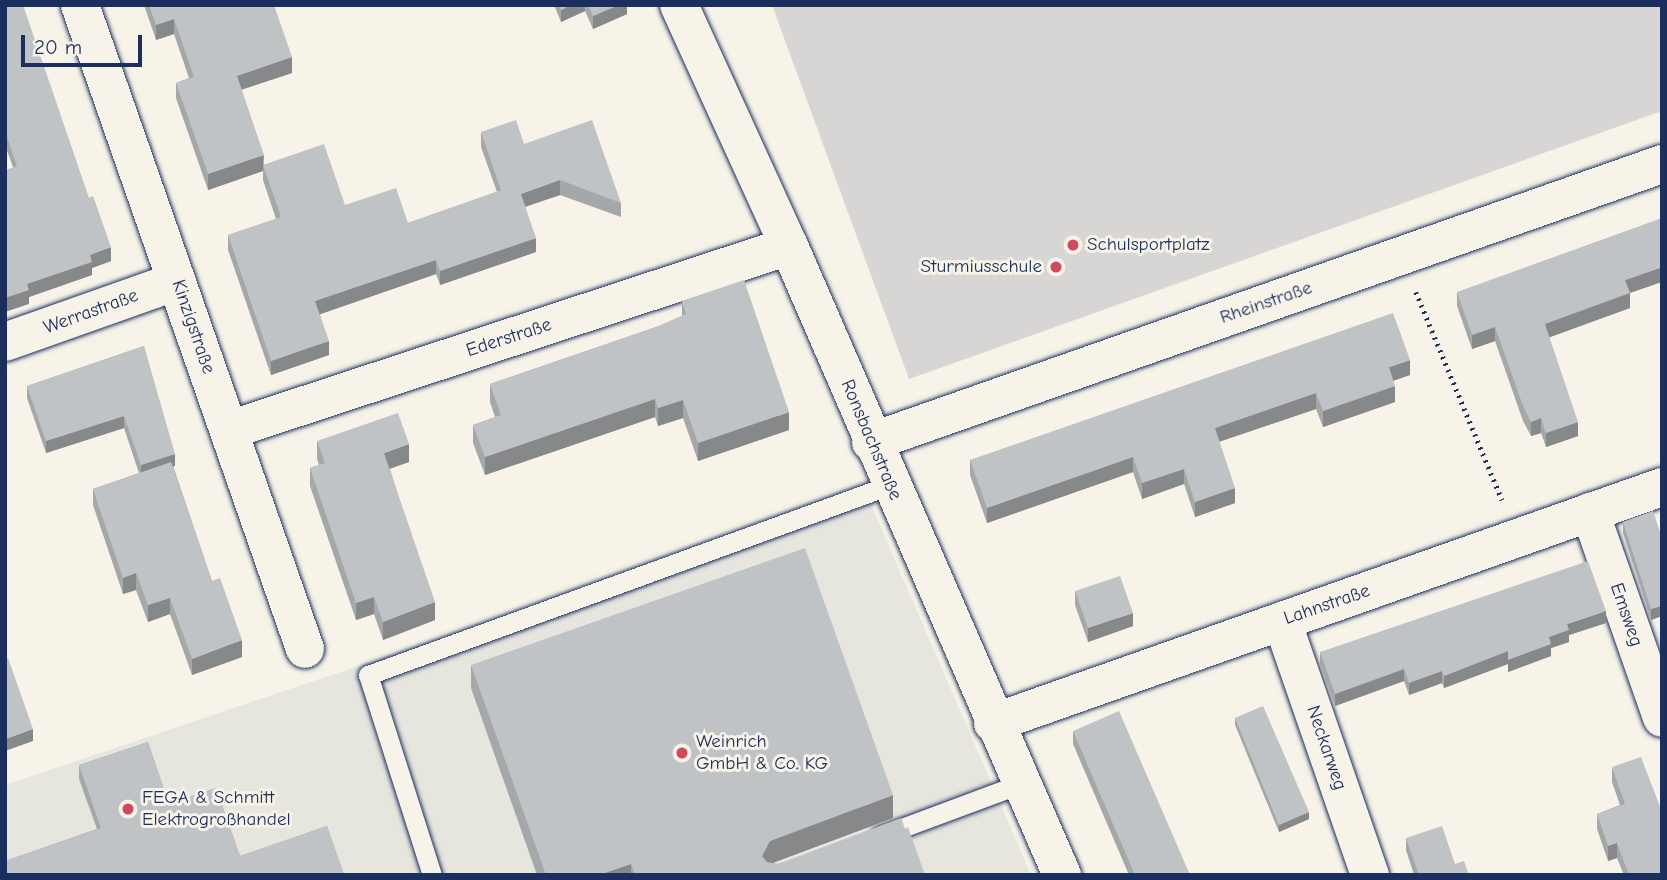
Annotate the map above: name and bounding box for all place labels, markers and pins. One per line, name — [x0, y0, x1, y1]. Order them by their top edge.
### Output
place label: Schulsportplatz — [1087, 234, 1209, 256]
marker: Schulsportplatz — [1065, 237, 1081, 253]
place label: Sturmiusschule — [921, 256, 1042, 278]
marker: Sturmiusschule — [1048, 259, 1064, 275]
place label: Weinrich GmbH & Co. KG — [696, 731, 828, 775]
marker: Weinrich GmbH & Co. KG — [674, 745, 690, 761]
place label: FEGA & Schmitt Elektrogroßhandel — [142, 787, 291, 831]
marker: FEGA & Schmitt Elektrogroßhandel — [120, 801, 136, 817]

